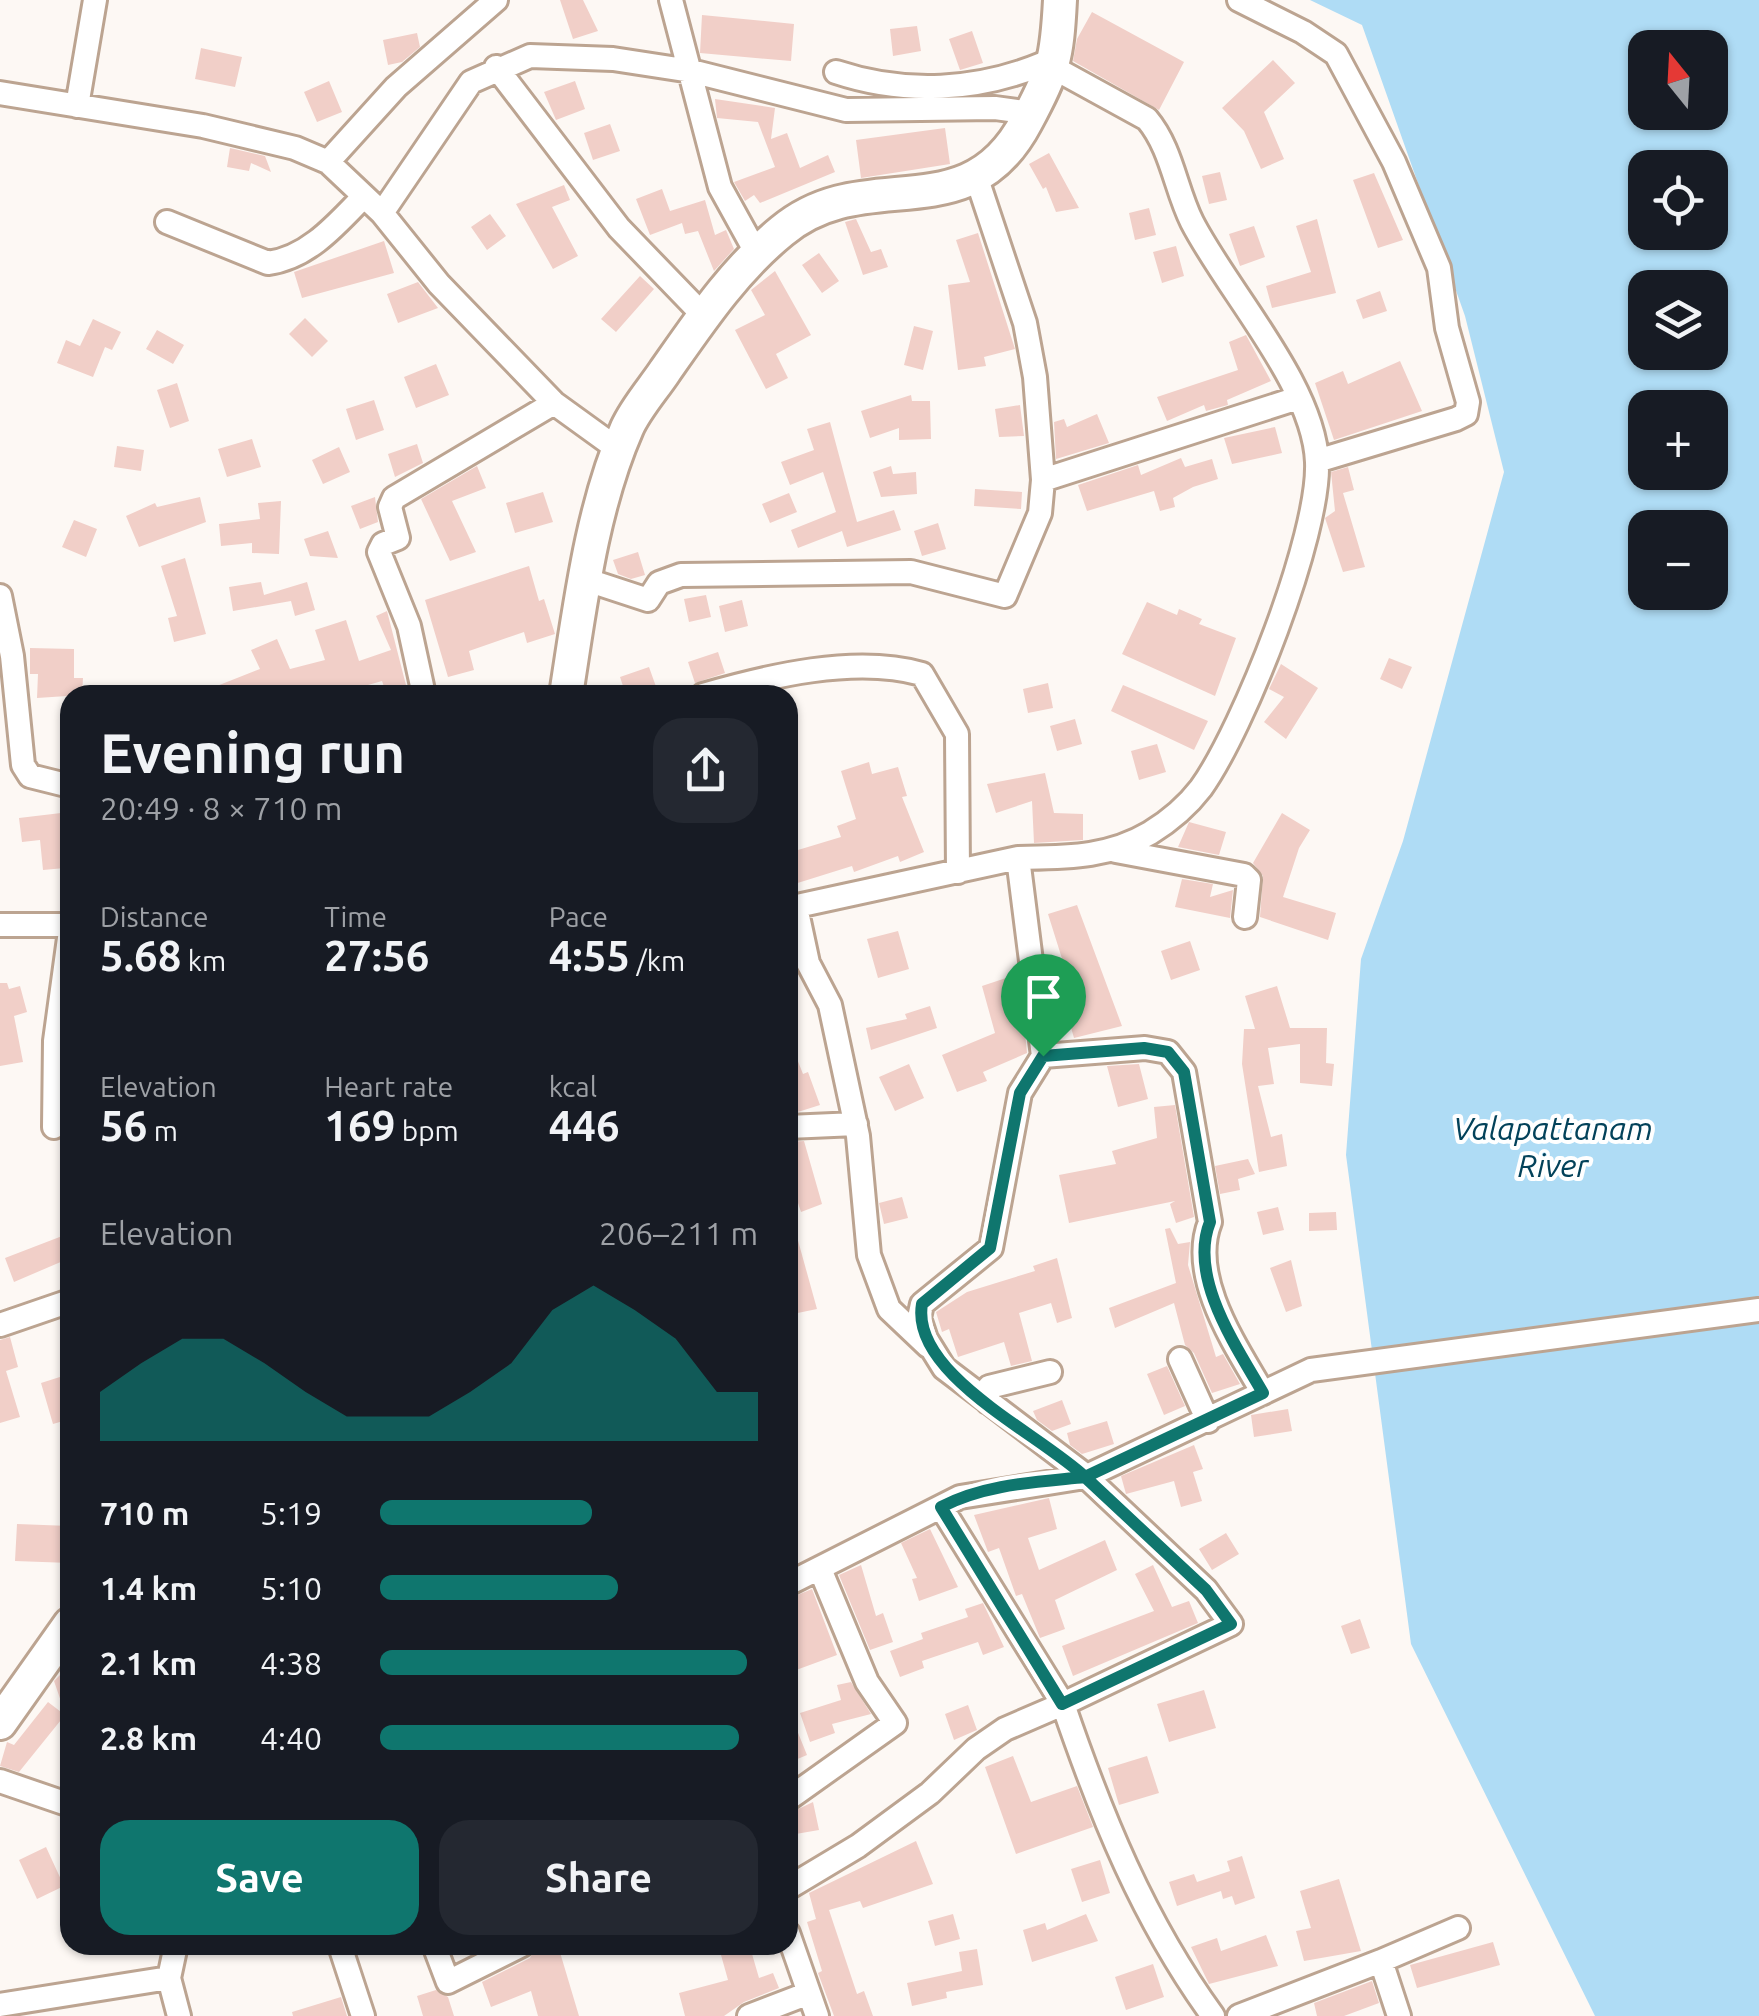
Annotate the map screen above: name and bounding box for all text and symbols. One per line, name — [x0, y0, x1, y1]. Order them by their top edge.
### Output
north arrow — [1628, 30, 1728, 130]
map controls — [1628, 30, 1728, 610]
button: locate — [1628, 150, 1728, 250]
button: layers — [1628, 270, 1728, 370]
button: + — [1628, 390, 1728, 490]
button: − — [1628, 510, 1728, 610]
button: share — [653, 718, 758, 823]
text: Evening run — [100, 722, 405, 783]
text: 20:49 · 8 × 710 m — [100, 790, 342, 826]
text: Distance — [100, 901, 208, 932]
text: Time — [324, 901, 387, 932]
text: Pace — [549, 901, 608, 932]
text: 5.68 — [100, 932, 181, 979]
text: 27:56 — [324, 932, 429, 979]
text: 4:55 — [549, 932, 630, 979]
text: km — [181, 945, 226, 976]
text: /km — [630, 945, 685, 976]
pin — [1001, 954, 1086, 1057]
icon: arrive — [1016, 969, 1071, 1024]
text: Elevation — [100, 1071, 217, 1102]
text: Heart rate — [324, 1071, 453, 1102]
text: kcal — [549, 1071, 597, 1102]
text: 56 — [100, 1102, 147, 1149]
text: 169 — [324, 1102, 395, 1149]
text: 446 — [549, 1102, 620, 1149]
water label: Valapattanam River — [1453, 1110, 1653, 1183]
text: m — [147, 1115, 178, 1146]
text: bpm — [395, 1115, 459, 1146]
text: Elevation — [100, 1215, 233, 1251]
text: 206–211 m — [599, 1215, 758, 1251]
text: 710 m — [100, 1495, 189, 1531]
text: 5:19 — [260, 1495, 322, 1531]
text: 1.4 km — [100, 1570, 197, 1606]
text: 5:10 — [260, 1570, 322, 1606]
text: 2.1 km — [100, 1645, 197, 1681]
text: 4:38 — [260, 1645, 322, 1681]
text: 2.8 km — [100, 1720, 197, 1756]
text: 4:40 — [260, 1720, 322, 1756]
button: Save — [100, 1820, 419, 1935]
button: Share — [439, 1820, 758, 1935]

